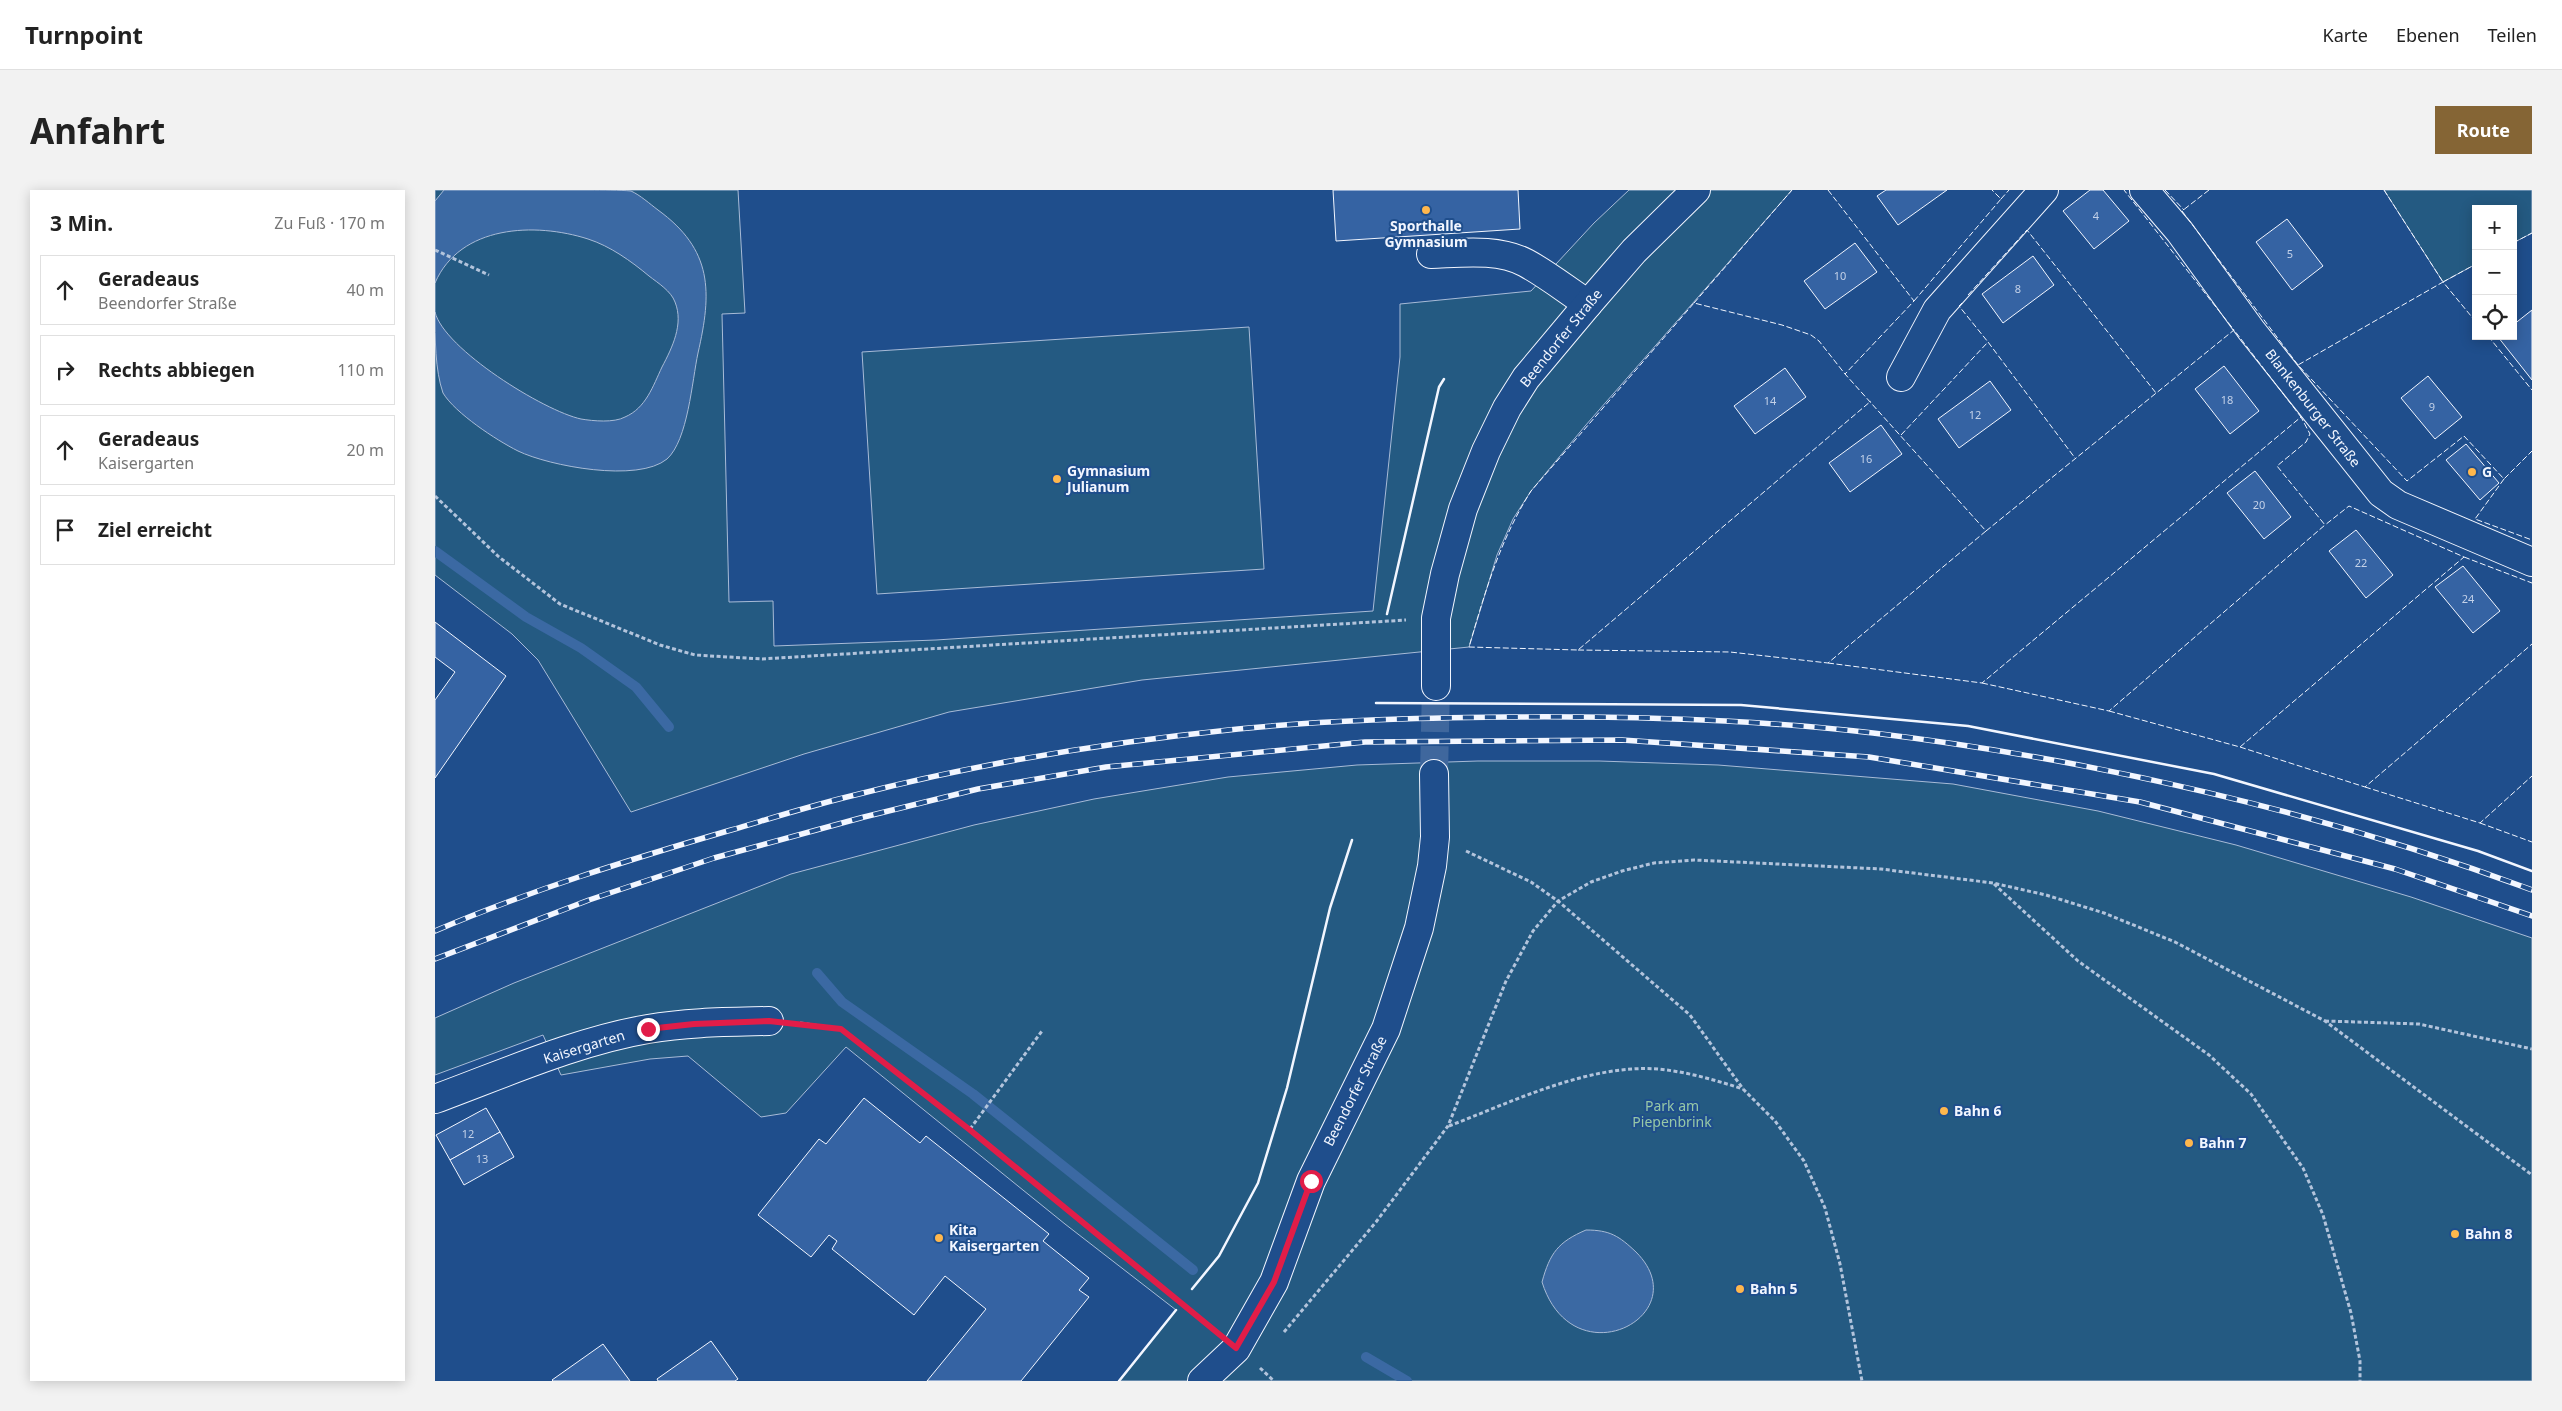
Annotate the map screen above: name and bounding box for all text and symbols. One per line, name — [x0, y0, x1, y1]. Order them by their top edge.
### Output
text: Turnpoint — [25, 18, 143, 51]
text: Karte — [2323, 23, 2368, 47]
text: Ebenen — [2396, 23, 2460, 47]
text: Teilen — [2488, 23, 2537, 47]
button: Route — [2435, 106, 2532, 154]
text: Anfahrt — [30, 107, 165, 154]
marker: Sporthalle Gymnasium — [1420, 204, 1432, 216]
map controls — [2472, 205, 2517, 340]
button: + — [2472, 205, 2517, 250]
house number: 4 — [2093, 208, 2100, 223]
text: 3 Min. — [50, 209, 113, 237]
text: Zu Fuß · 170 m — [274, 212, 385, 234]
place label: Sporthalle Gymnasium — [1384, 216, 1468, 251]
house number: 5 — [2287, 246, 2293, 261]
button: − — [2472, 250, 2517, 295]
text: Geradeaus — [98, 266, 199, 292]
house number: 10 — [1834, 268, 1846, 283]
icon: ahead — [51, 276, 79, 304]
text: 40 m — [347, 279, 384, 301]
house number: 8 — [2015, 281, 2021, 296]
street label: Beendorfer Straße — [1515, 284, 1606, 391]
text: Beendorfer Straße — [98, 292, 237, 314]
button: locate — [2472, 295, 2517, 340]
street label: Blankenburger Straße — [2261, 345, 2366, 471]
icon: right — [51, 356, 79, 384]
text: Rechts abbiegen — [98, 357, 255, 383]
text: 110 m — [337, 359, 384, 381]
house number: 18 — [2221, 392, 2233, 407]
house number: 14 — [1764, 393, 1777, 408]
house number: 9 — [2429, 399, 2435, 414]
house number: 12 — [1969, 407, 1981, 422]
text: Geradeaus — [98, 426, 199, 452]
icon: ahead — [51, 436, 79, 464]
text: 20 m — [347, 439, 384, 461]
house number: 16 — [1860, 451, 1872, 466]
text: Kaisergarten — [98, 452, 194, 474]
place label: Gymnasium Julianum — [1065, 461, 1150, 496]
place label: G — [2482, 462, 2492, 481]
marker: G — [2466, 466, 2478, 478]
marker: Gymnasium Julianum — [1051, 473, 1063, 485]
house number: 20 — [2253, 497, 2265, 512]
icon: arrive — [51, 516, 79, 544]
text: Ziel erreicht — [98, 517, 212, 543]
house number: 22 — [2355, 555, 2367, 570]
house number: 24 — [2462, 591, 2475, 606]
route end — [637, 1018, 660, 1041]
street label: Kaisergarten — [541, 1025, 627, 1068]
street label: Beendorfer Straße — [1319, 1032, 1391, 1149]
park label: Park am Piepenbrink — [1632, 1096, 1712, 1131]
place label: Bahn 6 — [1954, 1101, 2002, 1120]
marker: Bahn 6 — [1938, 1105, 1950, 1117]
house number: 12 — [462, 1126, 474, 1141]
place label: Bahn 7 — [2199, 1133, 2247, 1152]
marker: Bahn 7 — [2183, 1137, 2195, 1149]
house number: 13 — [476, 1151, 488, 1166]
route start — [1300, 1170, 1323, 1193]
place label: Kita Kaisergarten — [949, 1220, 1039, 1255]
place label: Bahn 8 — [2465, 1224, 2513, 1243]
marker: Bahn 8 — [2449, 1228, 2461, 1240]
marker: Kita Kaisergarten — [933, 1232, 945, 1244]
place label: Bahn 5 — [1750, 1279, 1798, 1298]
marker: Bahn 5 — [1734, 1283, 1746, 1295]

